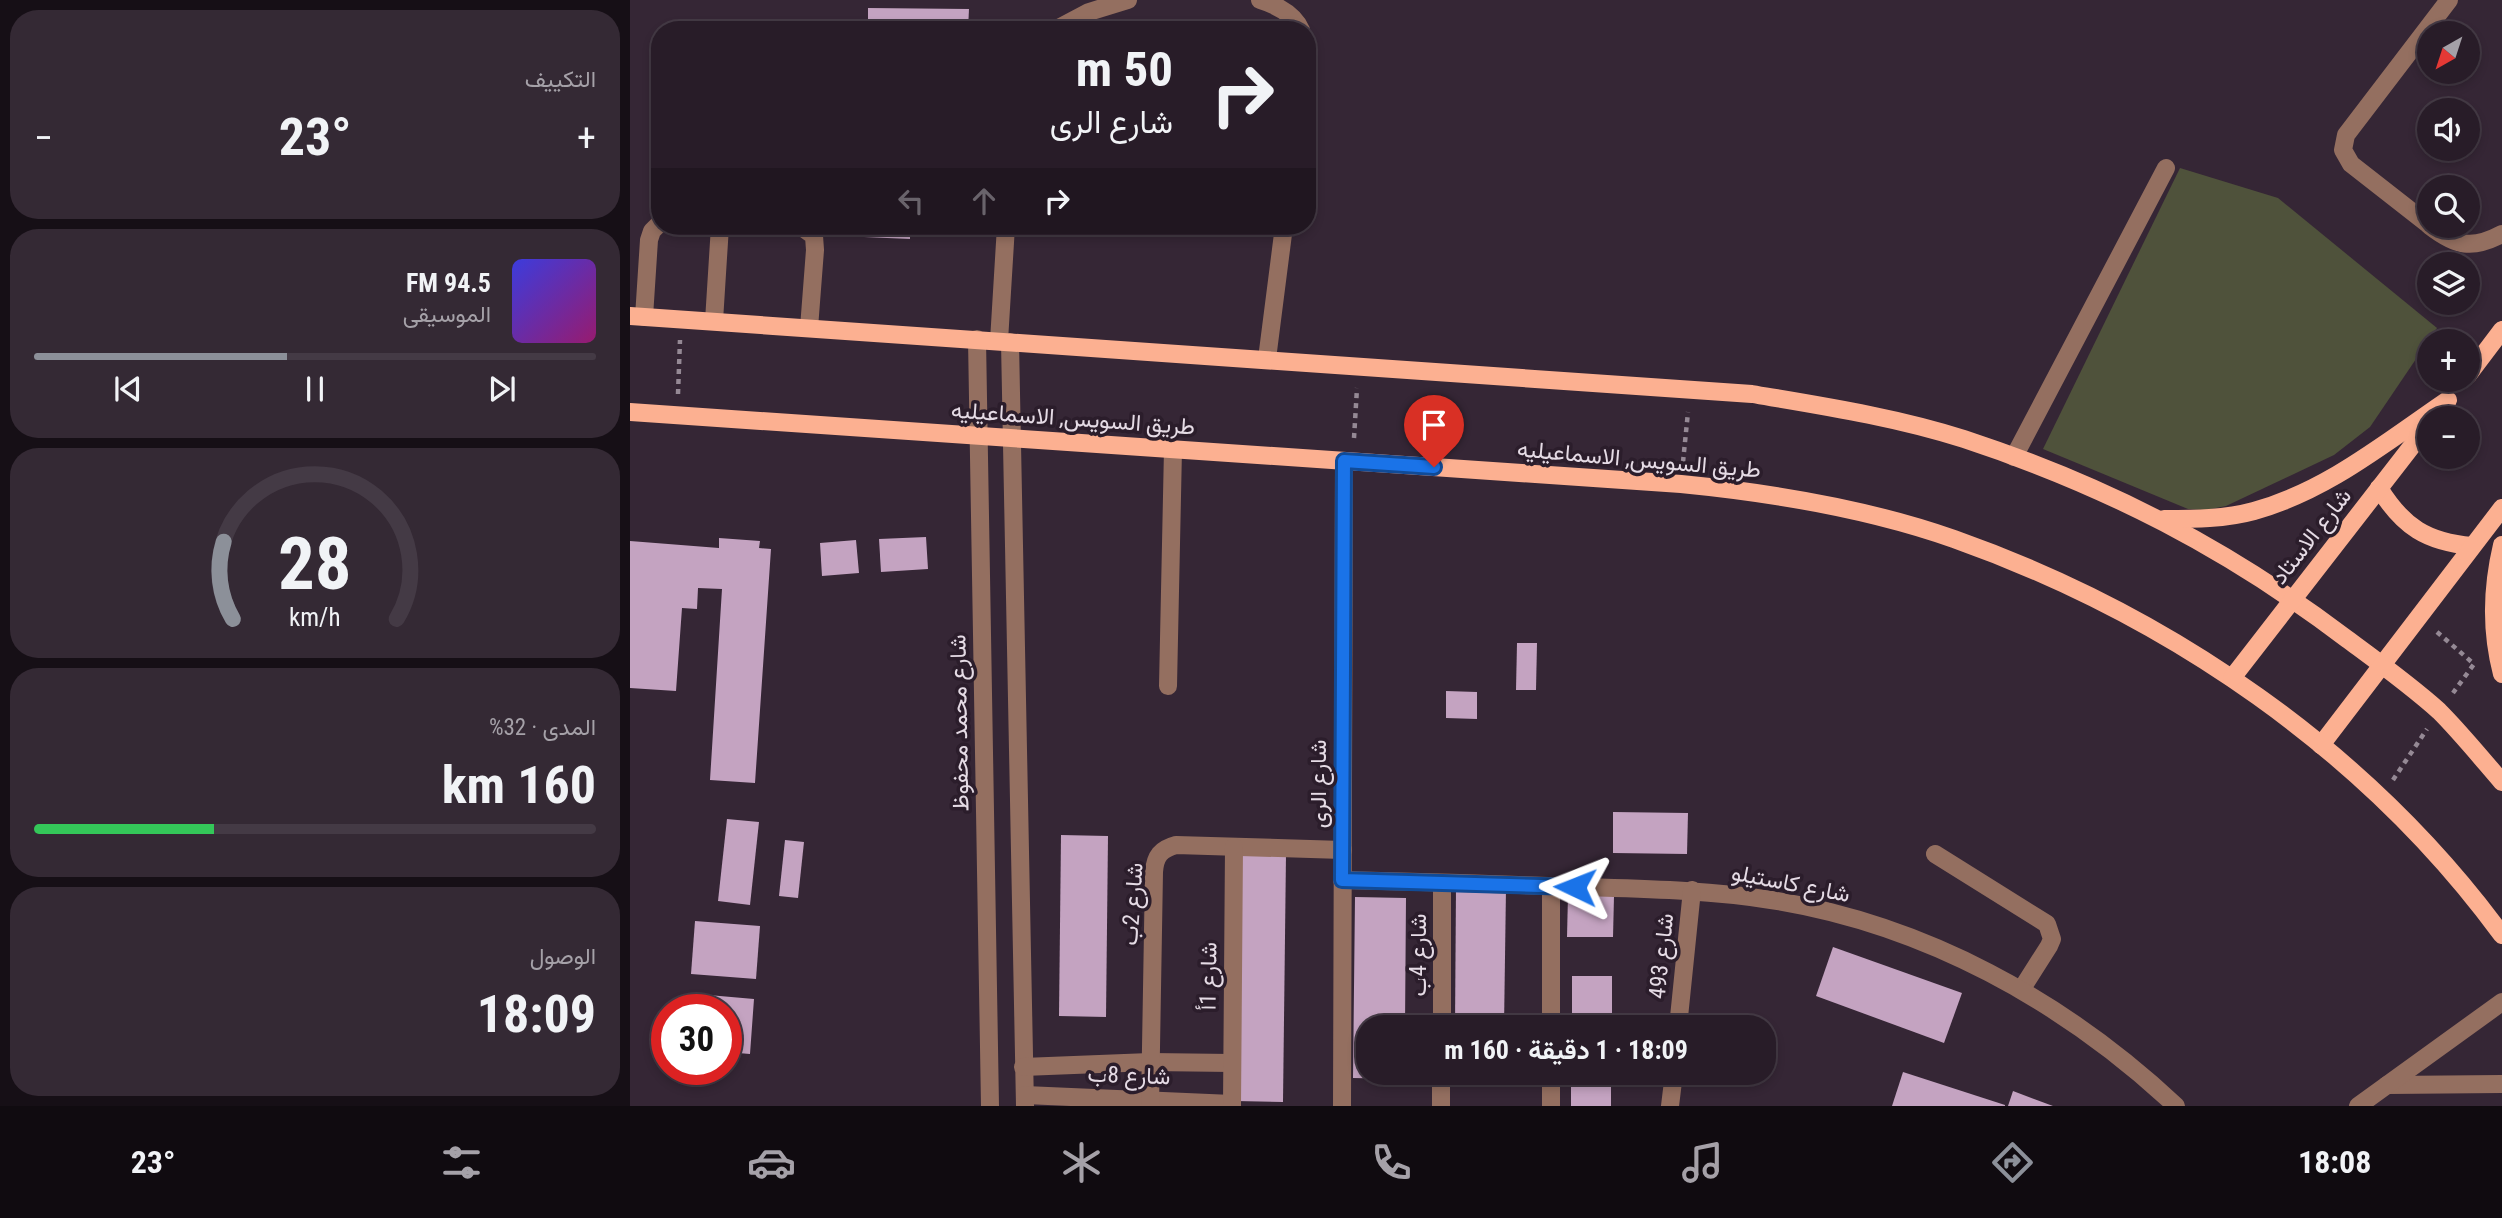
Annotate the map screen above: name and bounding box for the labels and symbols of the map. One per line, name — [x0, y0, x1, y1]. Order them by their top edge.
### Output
north arrow — [2417, 21, 2480, 84]
pin — [1404, 395, 1464, 467]
street label: طريق السويس, الاسماعيليه — [950, 396, 1196, 441]
street label: طريق السويس, الاسماعيليه — [1516, 435, 1762, 485]
street label: شارع الاستاد — [2266, 483, 2359, 591]
street label: شارع محمد محفوظ — [944, 634, 977, 812]
street label: شارع الرى — [1305, 740, 1334, 828]
position arrow — [1538, 850, 1612, 924]
street label: شارع كاستيلو — [1729, 859, 1852, 910]
street label: شارع 2ب — [1116, 862, 1151, 947]
street label: شارع 493 — [1644, 912, 1681, 1000]
street label: شارع 4ب — [1405, 913, 1434, 997]
street label: شارع 1أ — [1194, 942, 1225, 1010]
speed limit sign: 30 — [651, 994, 742, 1085]
street label: شارع 8ب — [1087, 1061, 1171, 1092]

